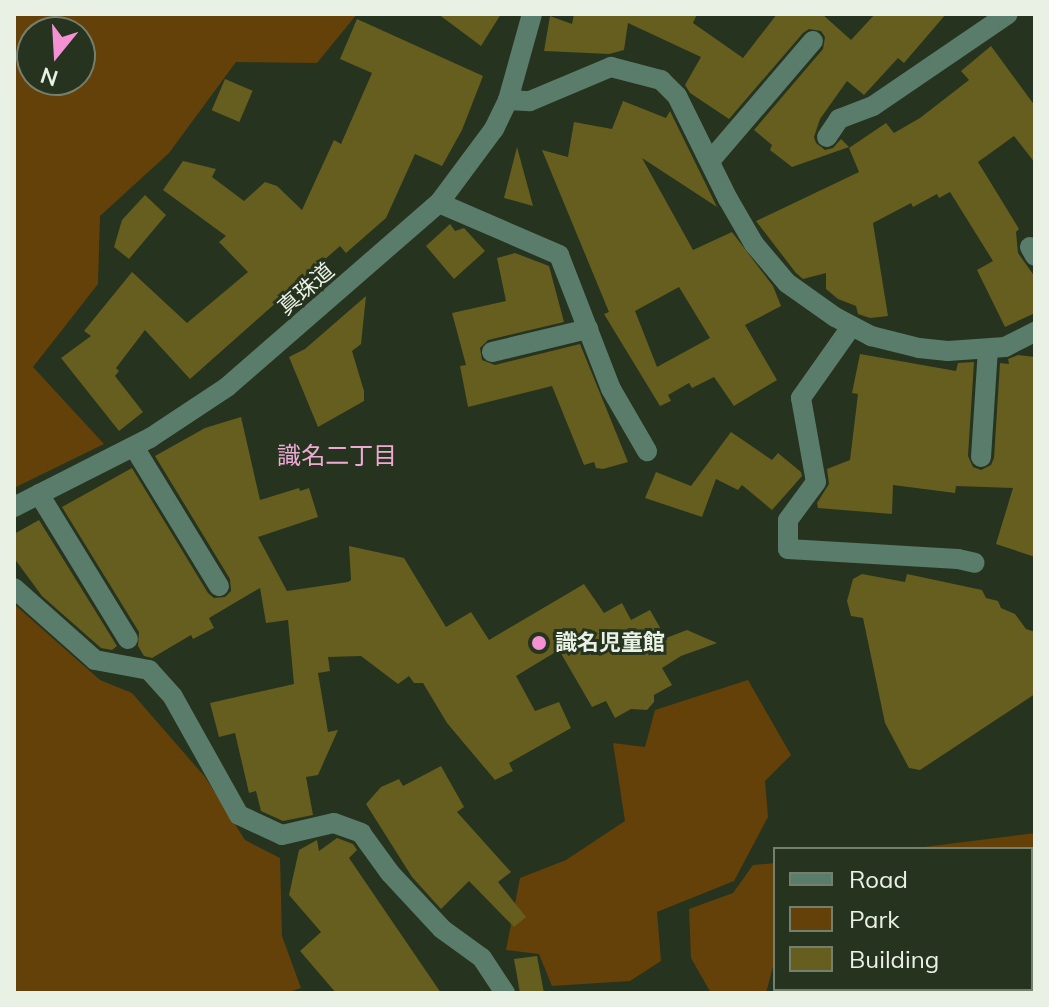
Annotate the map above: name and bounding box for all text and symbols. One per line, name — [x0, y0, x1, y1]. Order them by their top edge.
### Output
north arrow — [16, 16, 96, 96]
text: N — [37, 61, 61, 93]
street label: 真珠道 — [272, 257, 340, 321]
district label: 識名二丁目 — [277, 442, 397, 470]
place label: 識名児童館 — [555, 630, 665, 656]
marker: 識名児童館 — [530, 634, 548, 652]
legend — [773, 847, 1033, 991]
text: Road — [849, 864, 908, 894]
text: Park — [849, 904, 900, 934]
text: Building — [849, 944, 939, 974]

